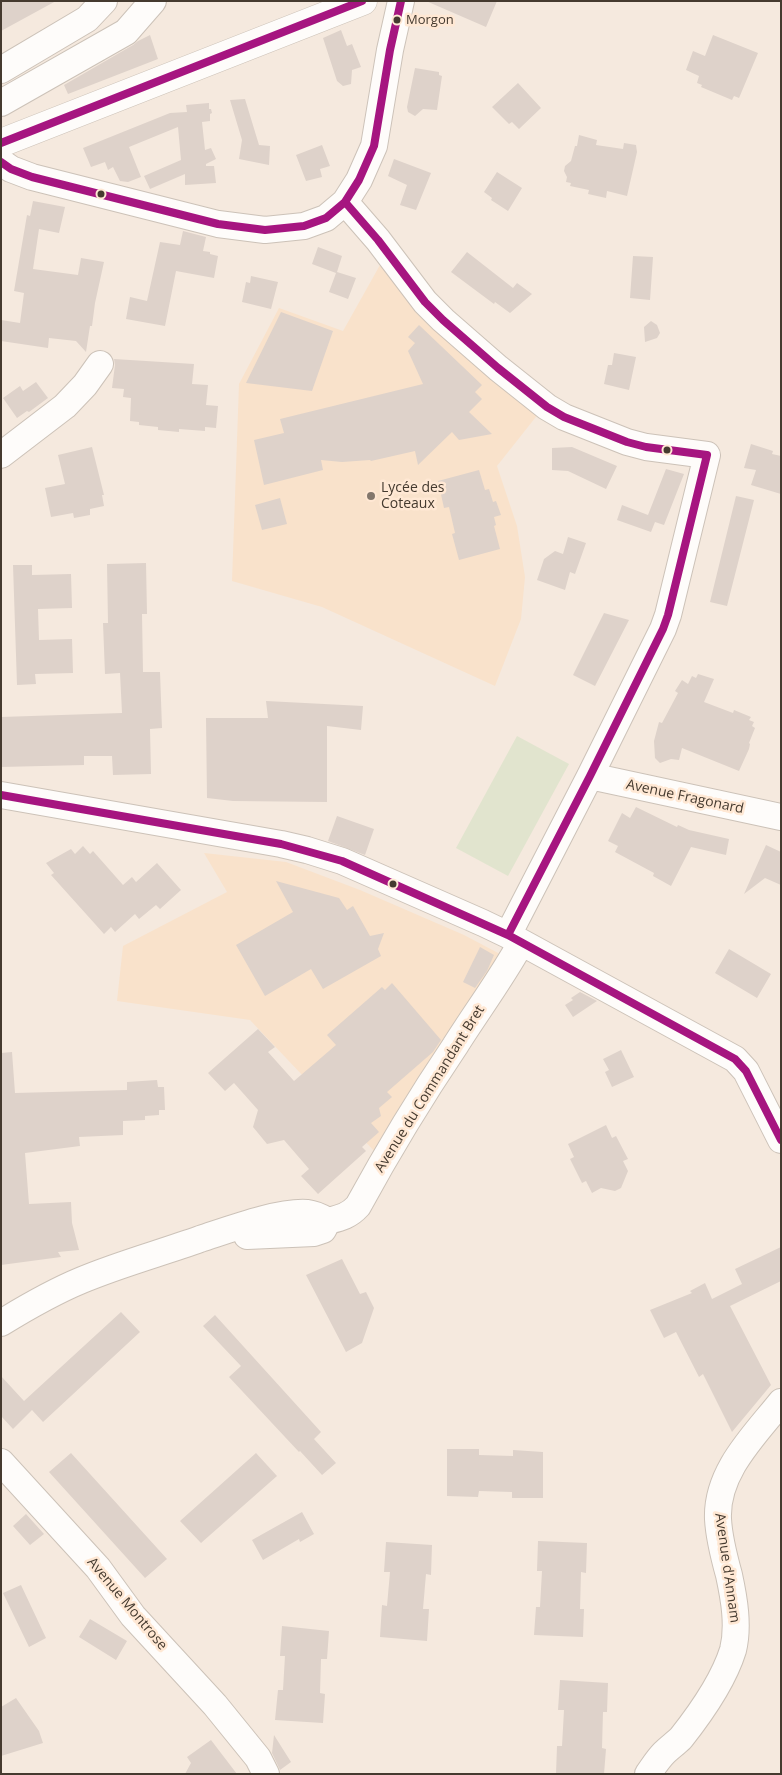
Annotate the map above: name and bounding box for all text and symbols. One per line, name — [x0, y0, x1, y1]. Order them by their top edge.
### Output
place label: Morgon — [406, 12, 454, 28]
marker: Morgon — [392, 15, 402, 25]
unlabelled marker — [96, 189, 106, 199]
unlabelled marker — [662, 445, 672, 455]
place label: Lycée des Coteaux — [381, 480, 444, 512]
marker: Lycée des Coteaux — [365, 490, 377, 502]
street label: Avenue Fragonard — [625, 776, 745, 818]
unlabelled marker — [388, 879, 398, 889]
street label: Avenue du Commandant Bret — [372, 1002, 488, 1176]
street label: Avenue d'Annam — [711, 1512, 743, 1624]
street label: Avenue Montrose — [83, 1554, 171, 1654]

